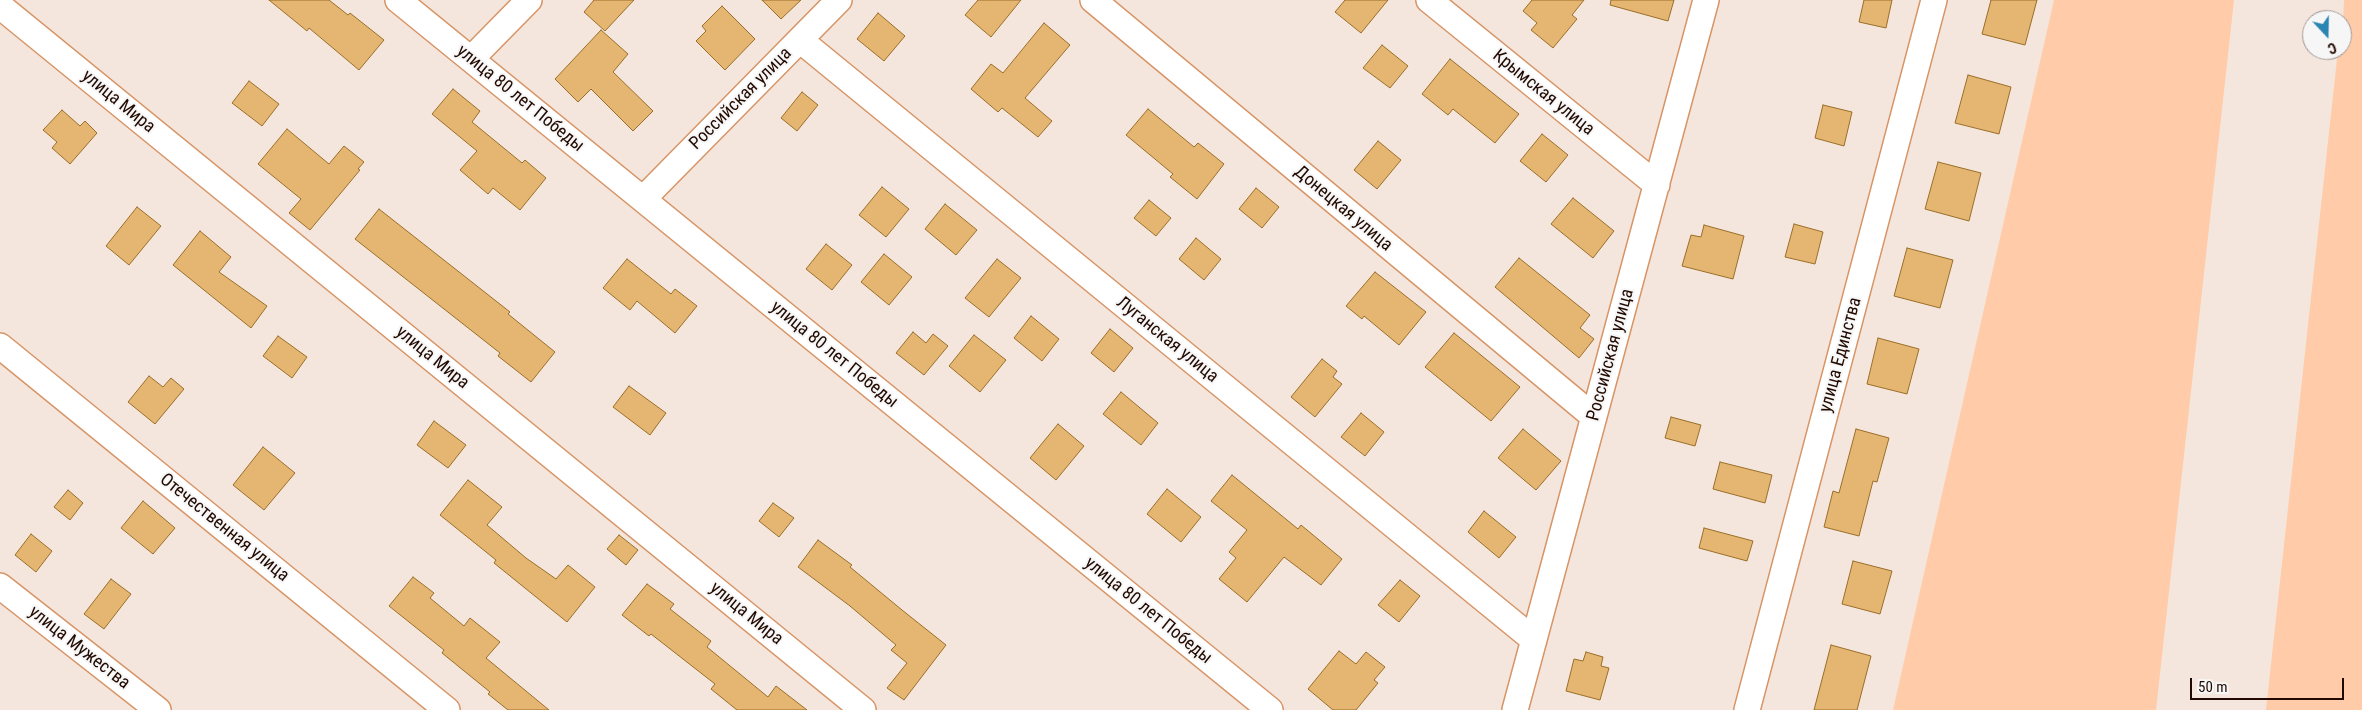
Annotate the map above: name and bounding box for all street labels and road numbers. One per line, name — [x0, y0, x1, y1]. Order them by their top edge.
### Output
street label: улица 80 лет Победы — [452, 41, 588, 157]
street label: Российская улица — [685, 43, 797, 155]
street label: Крымская улица — [1488, 45, 1598, 141]
street label: улица Мира — [77, 66, 159, 138]
street label: Донецкая улица — [1289, 162, 1397, 256]
street label: Российская улица — [1583, 287, 1639, 423]
street label: Луганская улица — [1112, 292, 1222, 388]
street label: улица Единства — [1815, 295, 1867, 415]
street label: улица 80 лет Победы — [766, 297, 902, 413]
street label: улица Мира — [391, 322, 473, 394]
street label: Отечественная улица — [155, 469, 293, 587]
street label: улица 80 лет Победы — [1080, 553, 1216, 669]
street label: улица Мира — [705, 578, 787, 650]
street label: улица Мужества — [24, 602, 134, 694]

